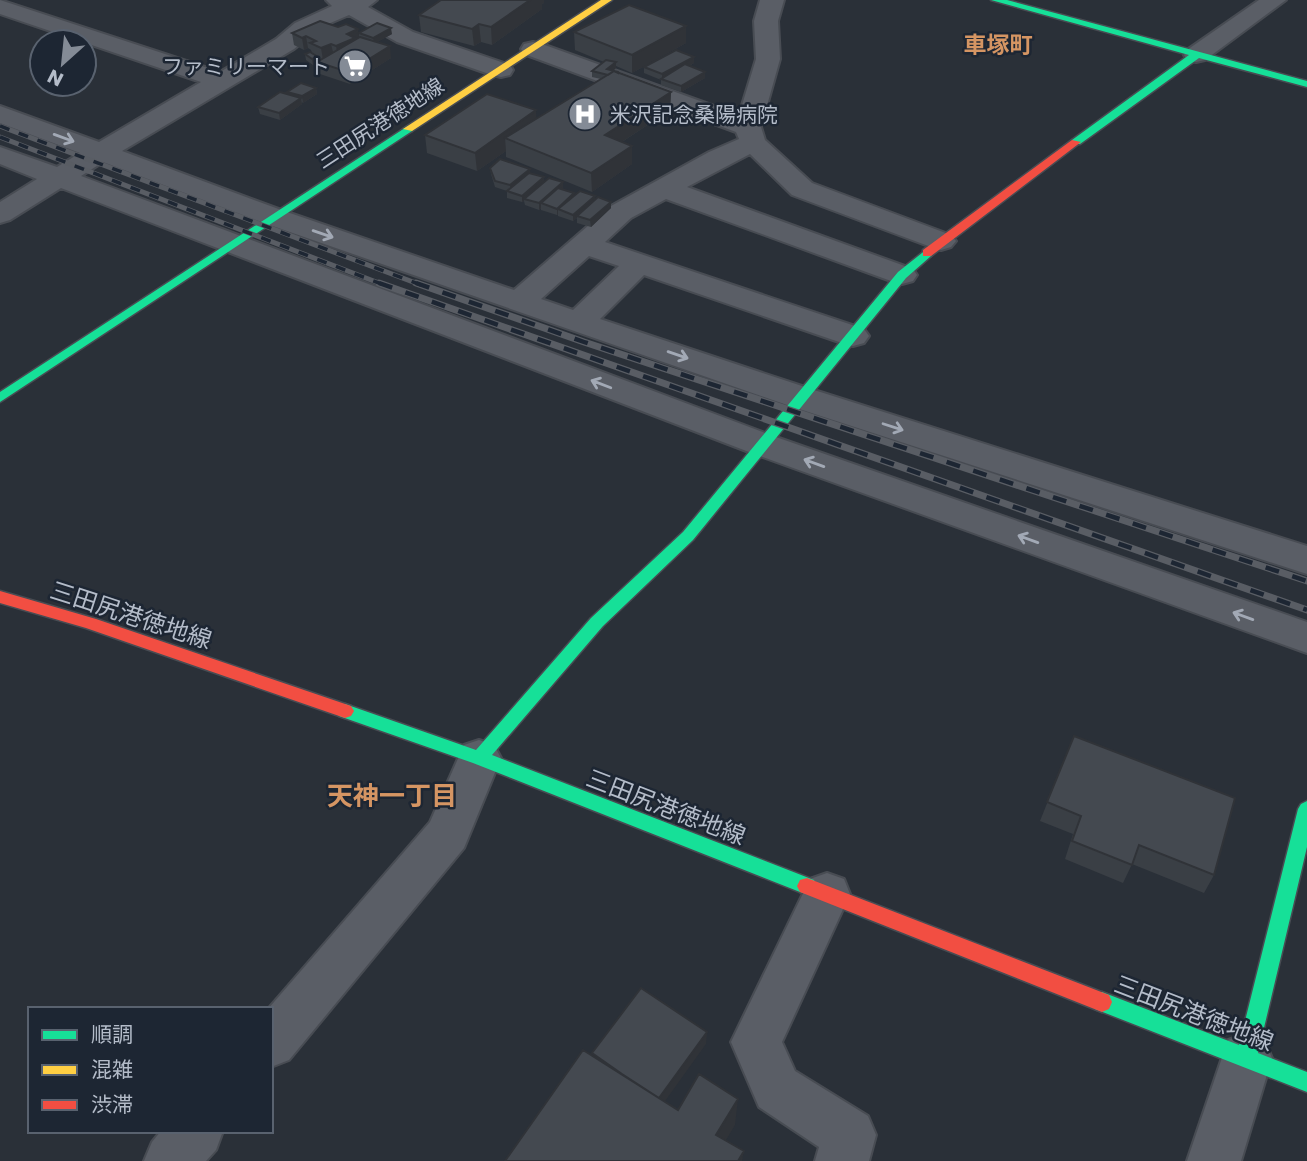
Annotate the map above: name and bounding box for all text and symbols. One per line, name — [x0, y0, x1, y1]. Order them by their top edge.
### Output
north arrow — [28, 28, 98, 98]
district label: 車塚町 — [964, 29, 1033, 61]
supermarket icon: ファミリーマート — [336, 47, 374, 85]
place label: ファミリーマート — [162, 52, 330, 81]
text: N — [43, 62, 68, 93]
street label: 三田尻港徳地線 — [310, 71, 450, 175]
hospital icon: 米沢記念桑陽病院 — [566, 95, 604, 133]
place label: 米沢記念桑陽病院 — [610, 100, 778, 129]
one-way arrow — [52, 132, 74, 145]
one-way arrow — [312, 229, 334, 241]
one-way arrow — [666, 350, 688, 362]
one-way arrow — [590, 376, 612, 389]
one-way arrow — [882, 422, 904, 434]
one-way arrow — [803, 456, 825, 469]
one-way arrow — [1018, 532, 1040, 544]
street label: 三田尻港徳地線 — [46, 573, 216, 657]
one-way arrow — [1232, 608, 1254, 621]
street label: 三田尻港徳地線 — [582, 761, 750, 853]
district label: 天神一丁目 — [327, 778, 457, 814]
street label: 三田尻港徳地線 — [1110, 967, 1278, 1059]
legend — [28, 1007, 273, 1133]
text: 順調 — [91, 1020, 133, 1049]
text: 混雑 — [91, 1055, 133, 1084]
text: 渋滞 — [91, 1090, 133, 1119]

